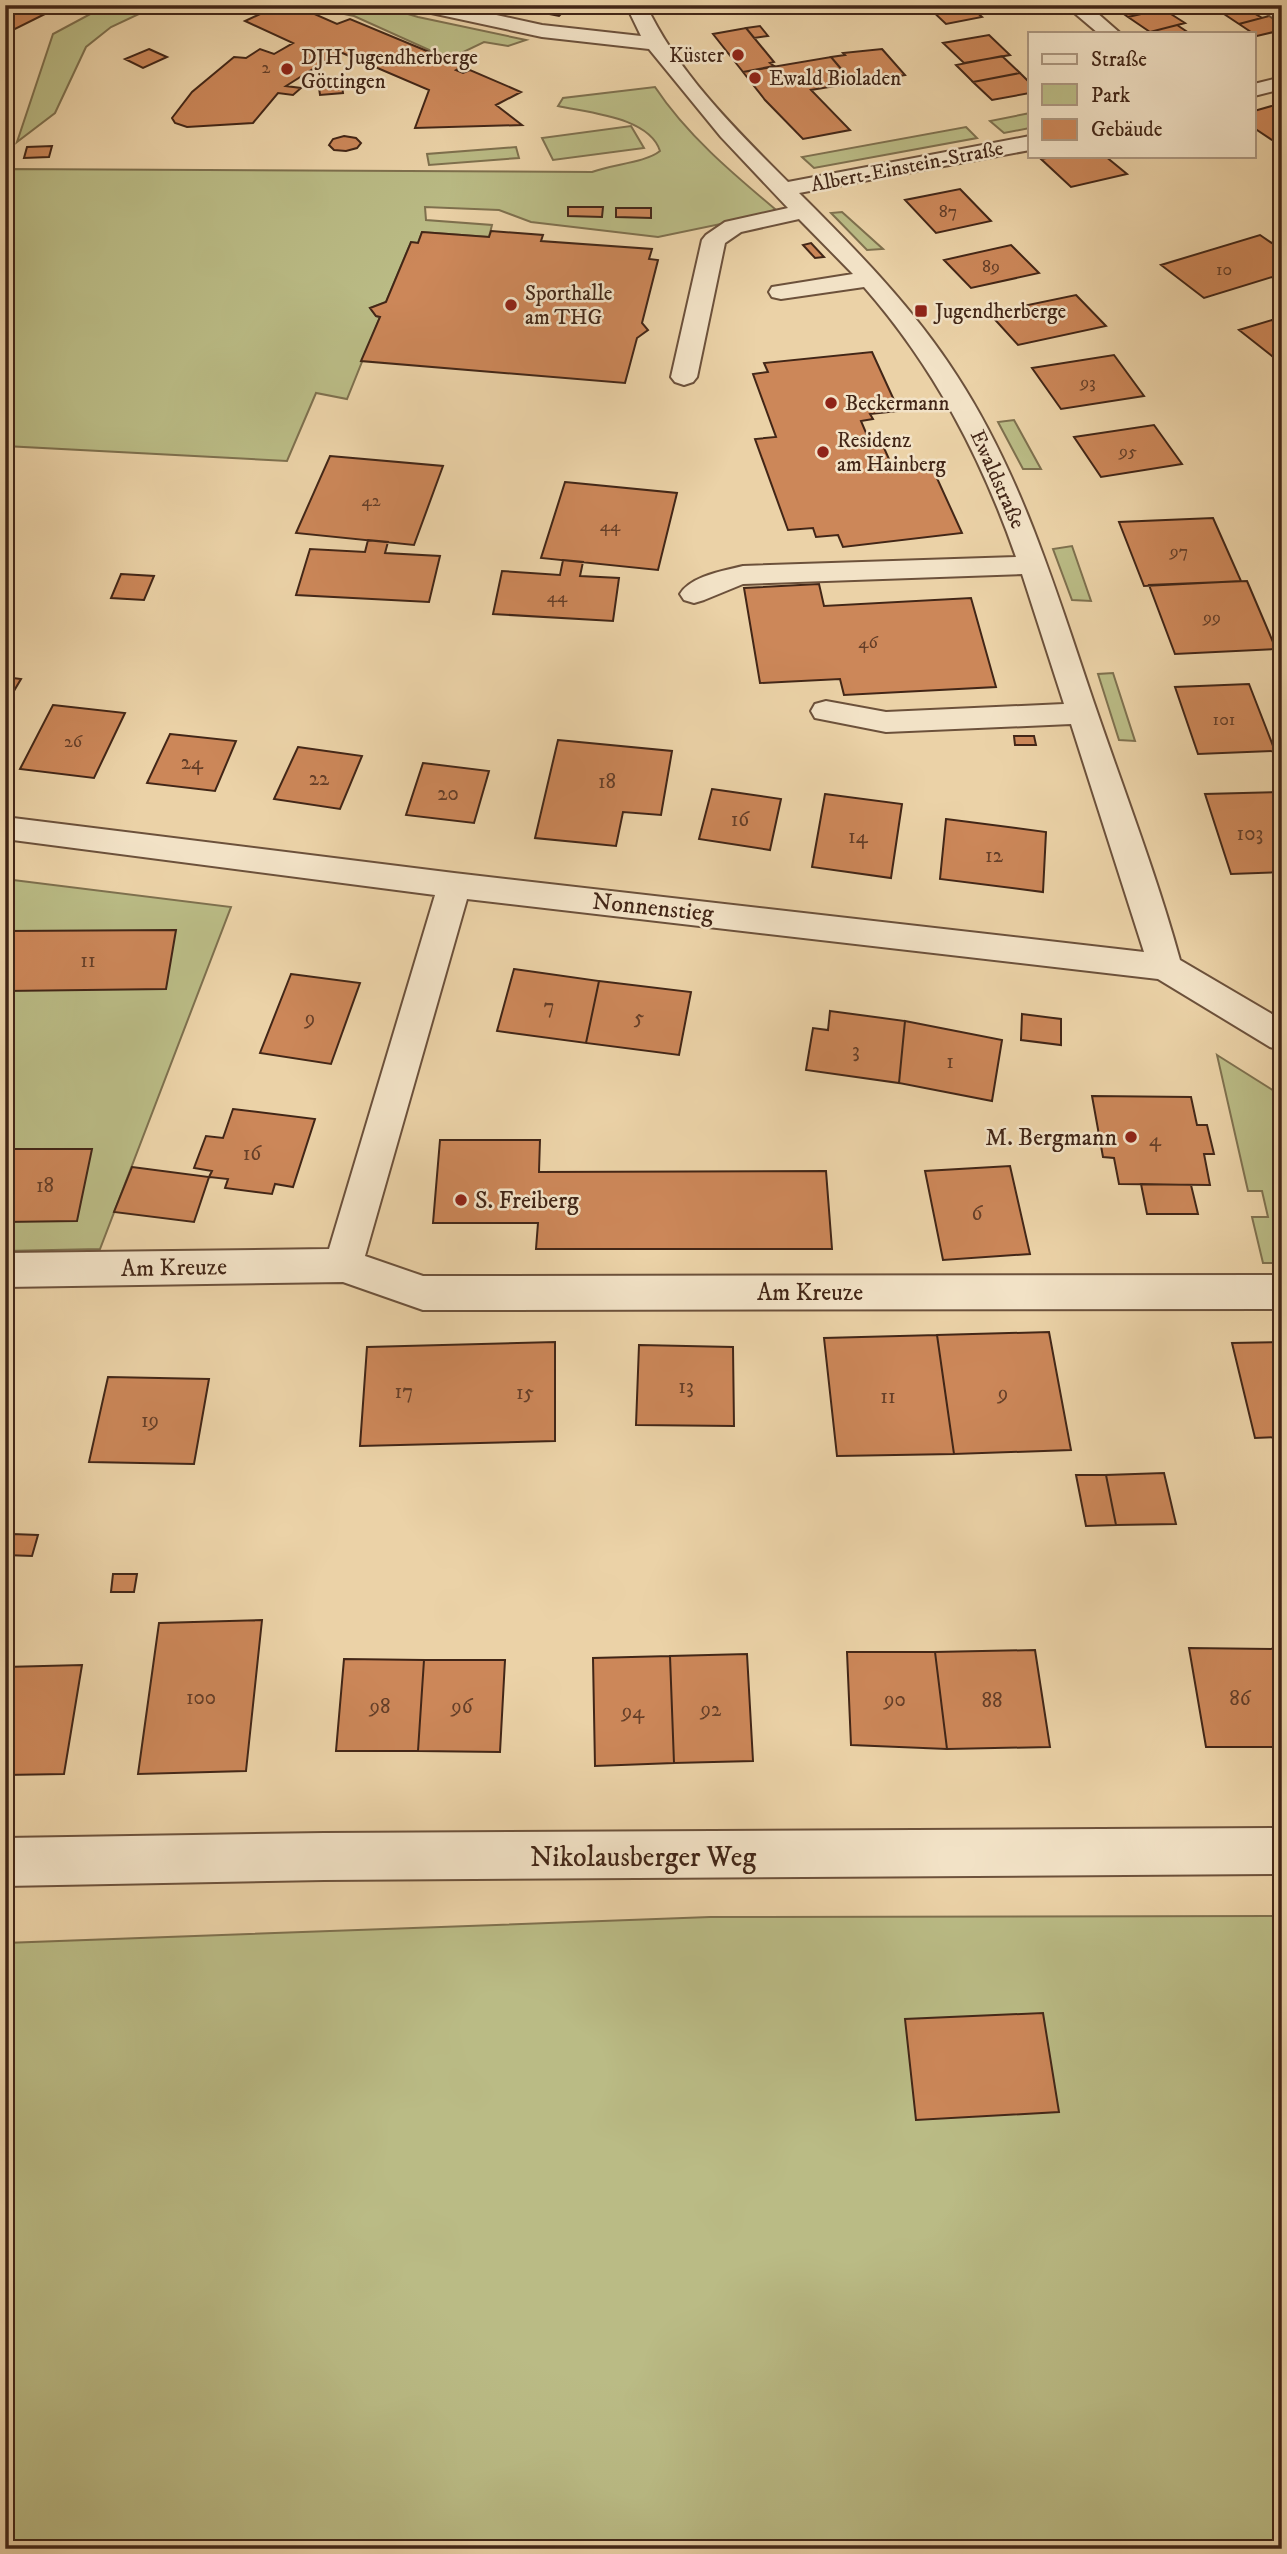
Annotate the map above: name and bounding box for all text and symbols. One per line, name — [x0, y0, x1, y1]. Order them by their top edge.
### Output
legend — [1028, 32, 1256, 158]
place label: Küster — [669, 43, 724, 69]
place label: DJH Jugendherberge Göttingen — [301, 45, 478, 95]
marker: Küster — [730, 47, 746, 63]
text: Straße — [1091, 47, 1147, 73]
house number: 2 — [262, 57, 271, 79]
marker: DJH Jugendherberge Göttingen — [279, 61, 295, 77]
place label: Ewald Bioladen — [769, 66, 901, 92]
marker: Ewald Bioladen — [747, 70, 763, 86]
text: Park — [1091, 83, 1131, 109]
text: Gebäude — [1091, 117, 1163, 143]
street label: Albert-Einstein-Straße — [809, 135, 1006, 198]
house number: 87 — [939, 201, 957, 223]
house number: 89 — [982, 256, 1000, 278]
house number: 10 — [1216, 259, 1232, 281]
place label: Sporthalle am THG — [525, 281, 613, 331]
marker: Sporthalle am THG — [503, 297, 519, 313]
place label: Jugendherberge — [933, 299, 1066, 325]
marker: Jugendherberge — [913, 303, 929, 319]
house number: 93 — [1079, 372, 1096, 394]
place label: Beckermann — [845, 391, 949, 417]
marker: Beckermann — [823, 395, 839, 411]
street label: Ewaldstraße — [964, 426, 1031, 533]
place label: Residenz am Hainberg — [837, 428, 946, 478]
house number: 95 — [1118, 441, 1137, 463]
marker: Residenz am Hainberg — [815, 444, 831, 460]
house number: 42 — [361, 490, 381, 512]
house number: 44 — [600, 515, 621, 537]
house number: 97 — [1169, 541, 1188, 563]
house number: 44 — [547, 586, 568, 608]
house number: 99 — [1202, 607, 1221, 629]
house number: 46 — [858, 632, 878, 654]
house number: 101 — [1213, 709, 1235, 731]
house number: 26 — [64, 731, 83, 753]
house number: 24 — [181, 750, 204, 776]
house number: 22 — [309, 766, 330, 792]
house number: 18 — [598, 769, 616, 795]
house number: 20 — [437, 781, 459, 807]
house number: 16 — [731, 807, 750, 833]
house number: 103 — [1237, 821, 1263, 847]
house number: 14 — [848, 824, 869, 850]
house number: 12 — [985, 843, 1004, 869]
street label: Nonnenstieg — [591, 887, 715, 929]
house number: 11 — [80, 948, 96, 974]
house number: 7 — [543, 994, 555, 1020]
house number: 5 — [634, 1005, 644, 1031]
house number: 9 — [304, 1006, 315, 1032]
house number: 3 — [852, 1038, 860, 1064]
house number: 1 — [946, 1049, 954, 1075]
place label: M. Bergmann — [985, 1123, 1117, 1153]
house number: 4 — [1149, 1127, 1162, 1153]
marker: M. Bergmann — [1123, 1129, 1139, 1145]
house number: 16 — [243, 1141, 262, 1167]
house number: 18 — [36, 1173, 54, 1199]
place label: S. Freiberg — [475, 1186, 579, 1216]
marker: S. Freiberg — [453, 1192, 469, 1208]
house number: 6 — [972, 1201, 984, 1227]
street label: Am Kreuze — [121, 1252, 227, 1284]
street label: Am Kreuze — [757, 1278, 863, 1308]
house number: 13 — [678, 1374, 694, 1400]
house number: 17 — [395, 1379, 413, 1405]
house number: 15 — [516, 1380, 534, 1406]
house number: 9 — [997, 1381, 1008, 1407]
house number: 11 — [880, 1384, 896, 1410]
house number: 19 — [141, 1408, 159, 1434]
house number: 100 — [186, 1685, 216, 1711]
house number: 86 — [1229, 1686, 1252, 1712]
house number: 90 — [883, 1687, 906, 1713]
house number: 88 — [981, 1688, 1003, 1714]
house number: 98 — [369, 1694, 391, 1720]
house number: 96 — [450, 1694, 474, 1720]
house number: 92 — [700, 1697, 722, 1723]
house number: 94 — [621, 1699, 645, 1725]
street label: Nikolausberger Weg — [530, 1840, 756, 1875]

